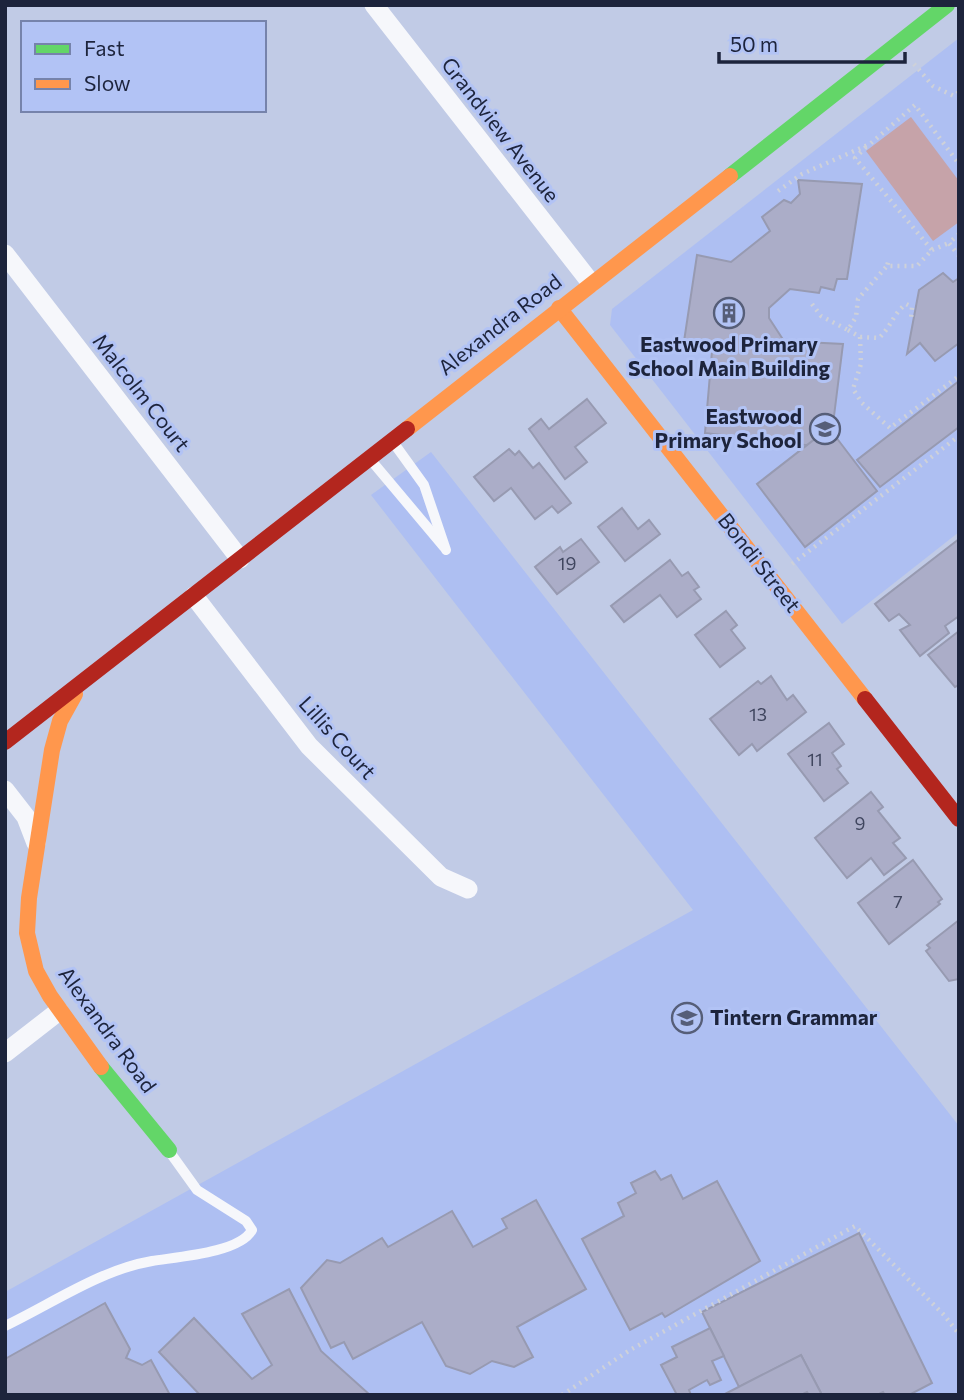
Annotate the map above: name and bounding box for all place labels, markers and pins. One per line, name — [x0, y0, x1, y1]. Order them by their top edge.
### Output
building icon: Eastwood Primary School Main Building — [712, 296, 746, 330]
place label: Eastwood Primary School Main Building — [628, 331, 831, 380]
place label: Eastwood Primary School — [655, 403, 802, 452]
school or university icon: Eastwood Primary School — [808, 412, 842, 446]
school or university icon: Tintern Grammar — [670, 1001, 704, 1035]
place label: Tintern Grammar — [710, 1004, 878, 1029]

